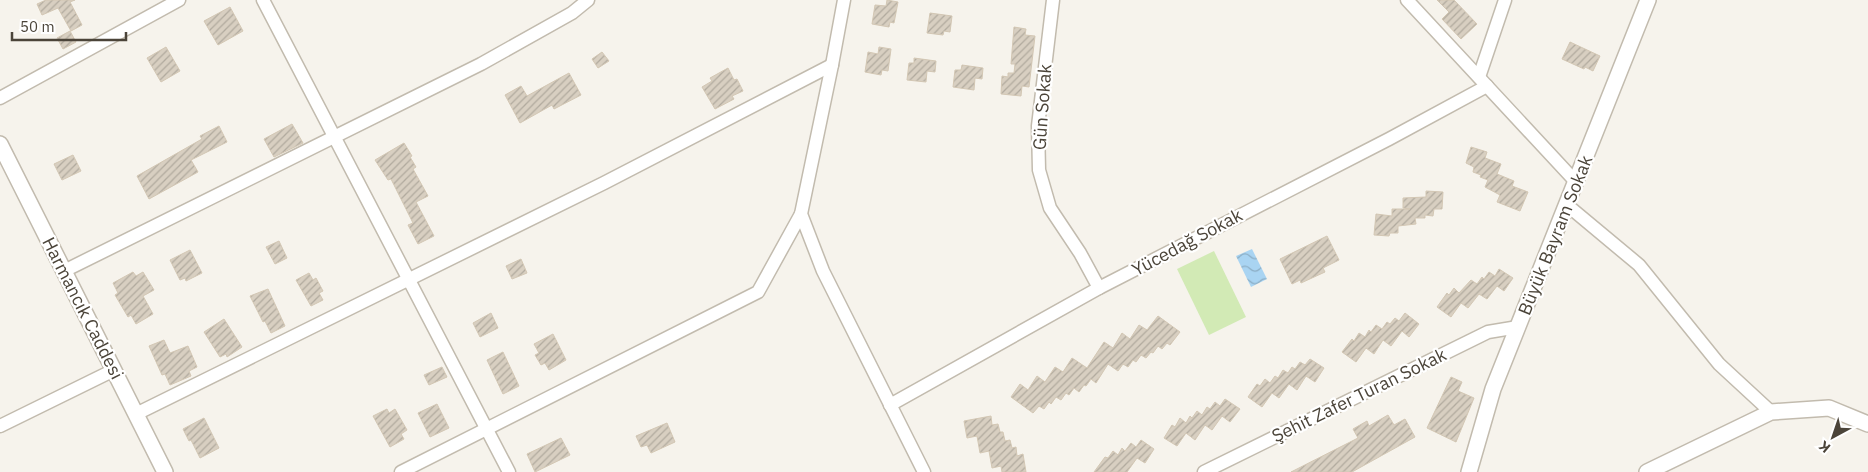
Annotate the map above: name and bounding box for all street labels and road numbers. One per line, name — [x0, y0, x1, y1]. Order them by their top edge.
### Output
street label: Gün Sokak — [1028, 63, 1057, 151]
street label: Büyük Bayram Sokak — [1512, 151, 1598, 318]
street label: Yücedağ Sokak — [1128, 203, 1247, 281]
street label: Harmancık Caddesi — [37, 233, 129, 383]
street label: Şehit Zafer Turan Sokak — [1268, 342, 1451, 447]

